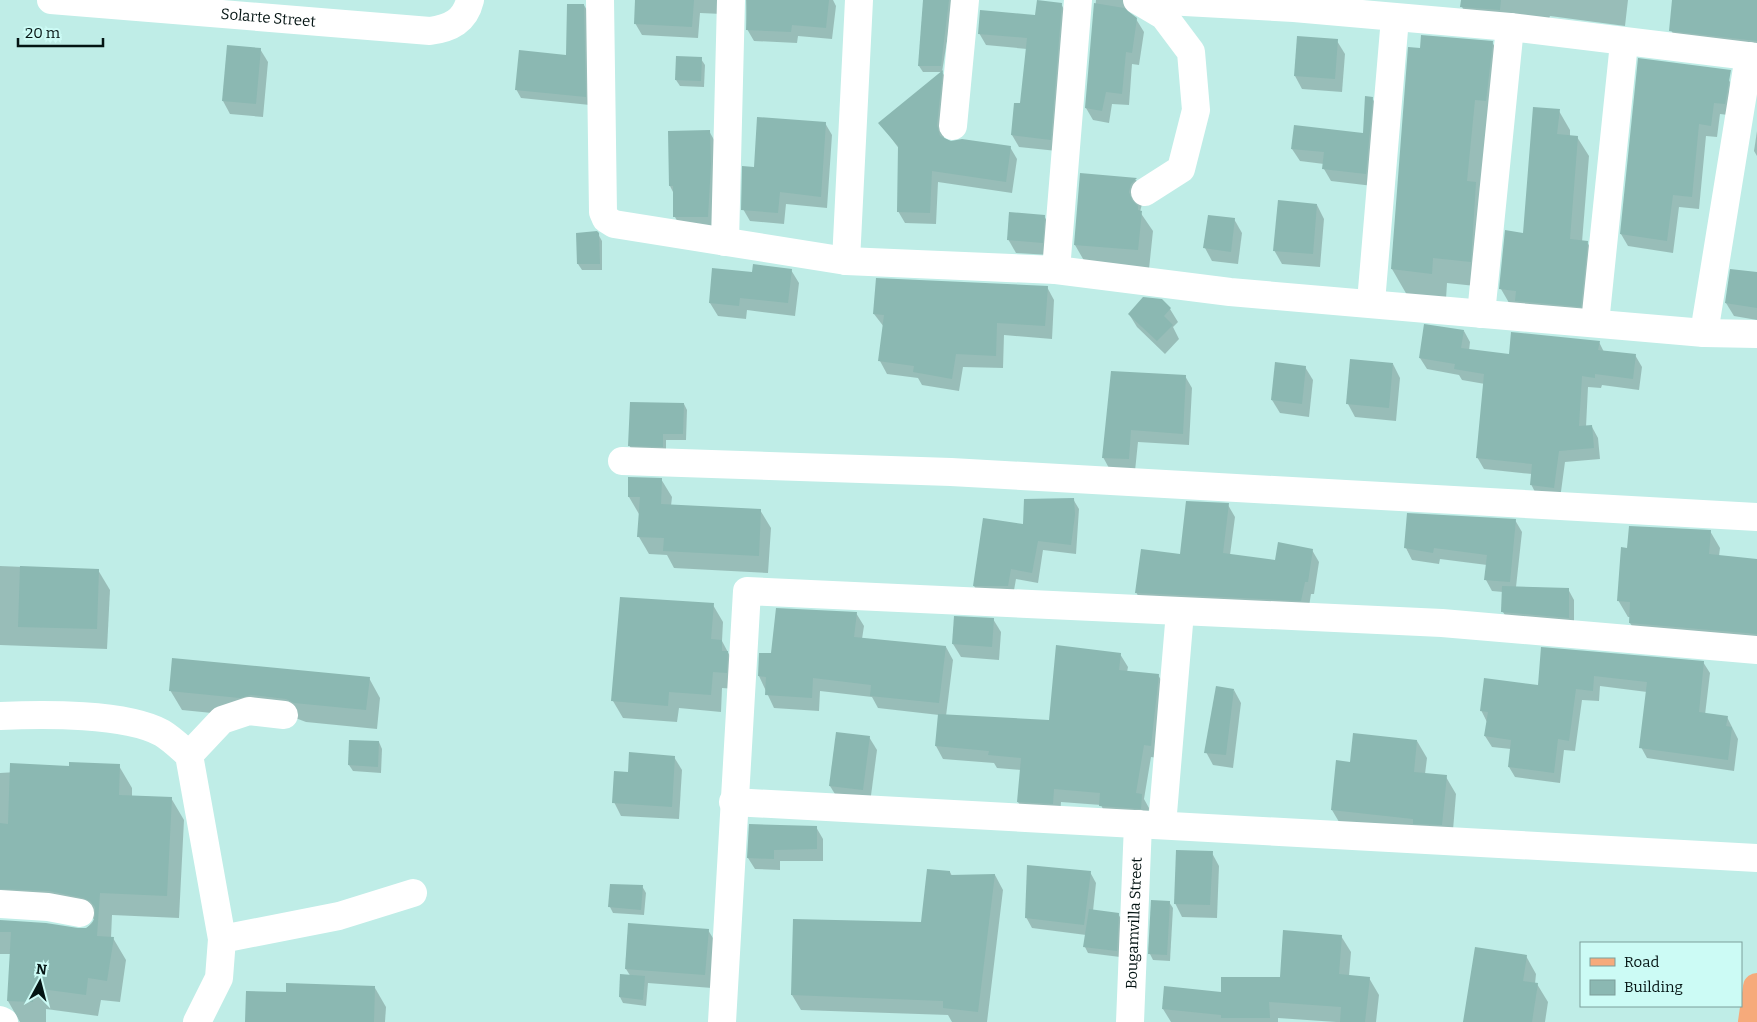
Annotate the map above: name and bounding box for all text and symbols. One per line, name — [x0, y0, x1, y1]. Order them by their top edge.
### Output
street label: Solarte Street — [220, 5, 317, 31]
scale bar — [18, 15, 102, 47]
text: 20 m — [25, 24, 61, 42]
street label: Bougamvilla Street — [1122, 856, 1146, 989]
legend — [1580, 942, 1742, 1007]
text: Road — [1624, 953, 1659, 971]
north arrow — [15, 957, 65, 1007]
text: N — [35, 960, 48, 979]
text: Building — [1624, 978, 1683, 996]

